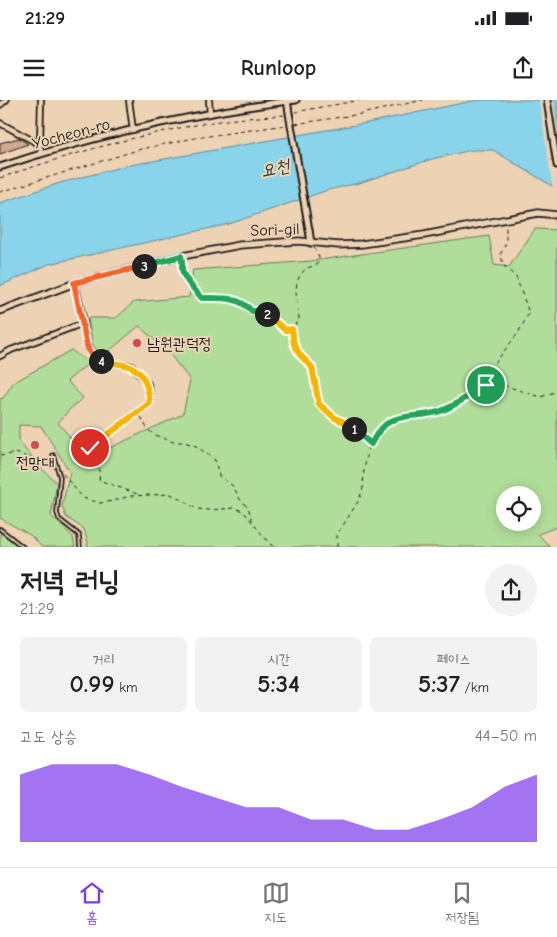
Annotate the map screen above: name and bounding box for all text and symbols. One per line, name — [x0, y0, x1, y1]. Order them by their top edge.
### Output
text: 21:29 — [25, 7, 65, 29]
icon: menu — [20, 54, 48, 82]
icon: share — [509, 54, 537, 82]
text: Runloop — [241, 55, 316, 81]
street label: Yocheon-ro — [30, 115, 112, 153]
water label: 요천 — [259, 155, 293, 182]
street label: Sori-gil — [250, 220, 300, 240]
pin: 3 — [132, 254, 156, 278]
text: 3 — [141, 258, 148, 275]
pin: 2 — [254, 302, 280, 326]
text: 2 — [264, 306, 271, 323]
place label: 남원관덕정 — [147, 335, 211, 353]
marker: 남원관덕정 — [131, 337, 143, 349]
pin: 4 — [88, 348, 114, 374]
text: 4 — [98, 353, 105, 370]
pin — [465, 364, 507, 406]
icon: arrive — [472, 371, 500, 399]
pin: 1 — [342, 416, 366, 442]
text: 1 — [352, 421, 357, 438]
pin — [69, 427, 111, 469]
icon: check — [76, 434, 104, 462]
marker: 전망대 — [29, 439, 41, 451]
place label: 전망대 — [16, 454, 54, 472]
map controls — [496, 486, 541, 531]
button: locate — [496, 486, 541, 531]
button: share — [485, 564, 537, 616]
text: 저녁 러닝 — [20, 565, 120, 597]
text: 21:29 — [20, 600, 54, 618]
text: 거리 — [92, 651, 115, 668]
text: 시간 — [267, 651, 290, 668]
text: 페이스 — [437, 651, 470, 668]
text: 0.99 — [69, 669, 114, 698]
text: 5:34 — [257, 669, 300, 698]
text: 5:37 — [418, 669, 460, 698]
text: km — [114, 679, 138, 696]
text: /km — [460, 679, 489, 696]
text: 44–50 m — [475, 727, 537, 745]
text: 고도 상승 — [20, 728, 77, 746]
tab: 홈 — [78, 879, 106, 927]
tab: 지도 — [262, 879, 290, 927]
tab: 저장됨 — [445, 879, 479, 927]

